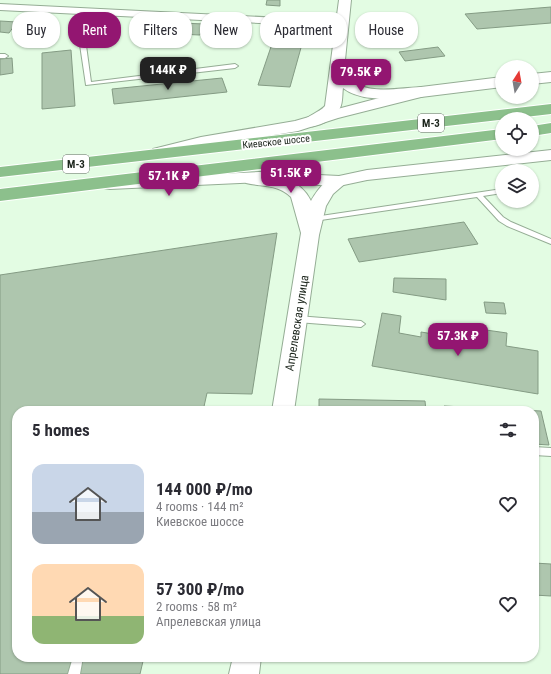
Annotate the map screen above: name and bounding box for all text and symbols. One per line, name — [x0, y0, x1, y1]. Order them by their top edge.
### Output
chip: Buy — [12, 12, 60, 48]
chip: Rent — [68, 12, 121, 48]
chip: Filters — [129, 12, 192, 48]
chip: New — [200, 12, 252, 48]
chip: Apartment — [260, 12, 347, 48]
chip: House — [355, 12, 418, 48]
pin: 144K ₽ — [135, 57, 201, 91]
pin: 79.5K ₽ — [324, 59, 398, 93]
north arrow — [495, 60, 539, 104]
map controls — [495, 60, 539, 208]
text: 144K ₽ — [149, 62, 187, 77]
text: 79.5K ₽ — [340, 64, 382, 79]
button: locate — [495, 112, 539, 156]
road number: М-3 — [418, 114, 444, 132]
street label: Киевское шоссе — [242, 132, 311, 151]
road number: М-3 — [63, 155, 89, 173]
pin: 51.5K ₽ — [254, 160, 328, 194]
pin: 57.1K ₽ — [132, 163, 206, 197]
button: layers — [495, 164, 539, 208]
text: 51.5K ₽ — [270, 165, 312, 180]
text: 57.1K ₽ — [148, 168, 190, 183]
street label: Апрелевская улица — [282, 274, 312, 372]
pin: 57.3K ₽ — [421, 323, 495, 357]
text: 57.3K ₽ — [437, 328, 479, 343]
icon: filters — [497, 419, 519, 441]
text: 5 homes — [32, 420, 90, 440]
text: 144 000 ₽/mo — [156, 479, 253, 499]
icon: home — [64, 480, 112, 528]
icon: heart — [497, 493, 519, 515]
text: 4 rooms · 144 m² — [156, 499, 243, 514]
text: Киевское шоссе — [156, 514, 244, 529]
text: 57 300 ₽/mo — [156, 579, 244, 599]
icon: home — [64, 580, 112, 628]
icon: heart — [497, 593, 519, 615]
text: 2 rooms · 58 m² — [156, 599, 237, 614]
text: Апрелевская улица — [156, 614, 261, 629]

